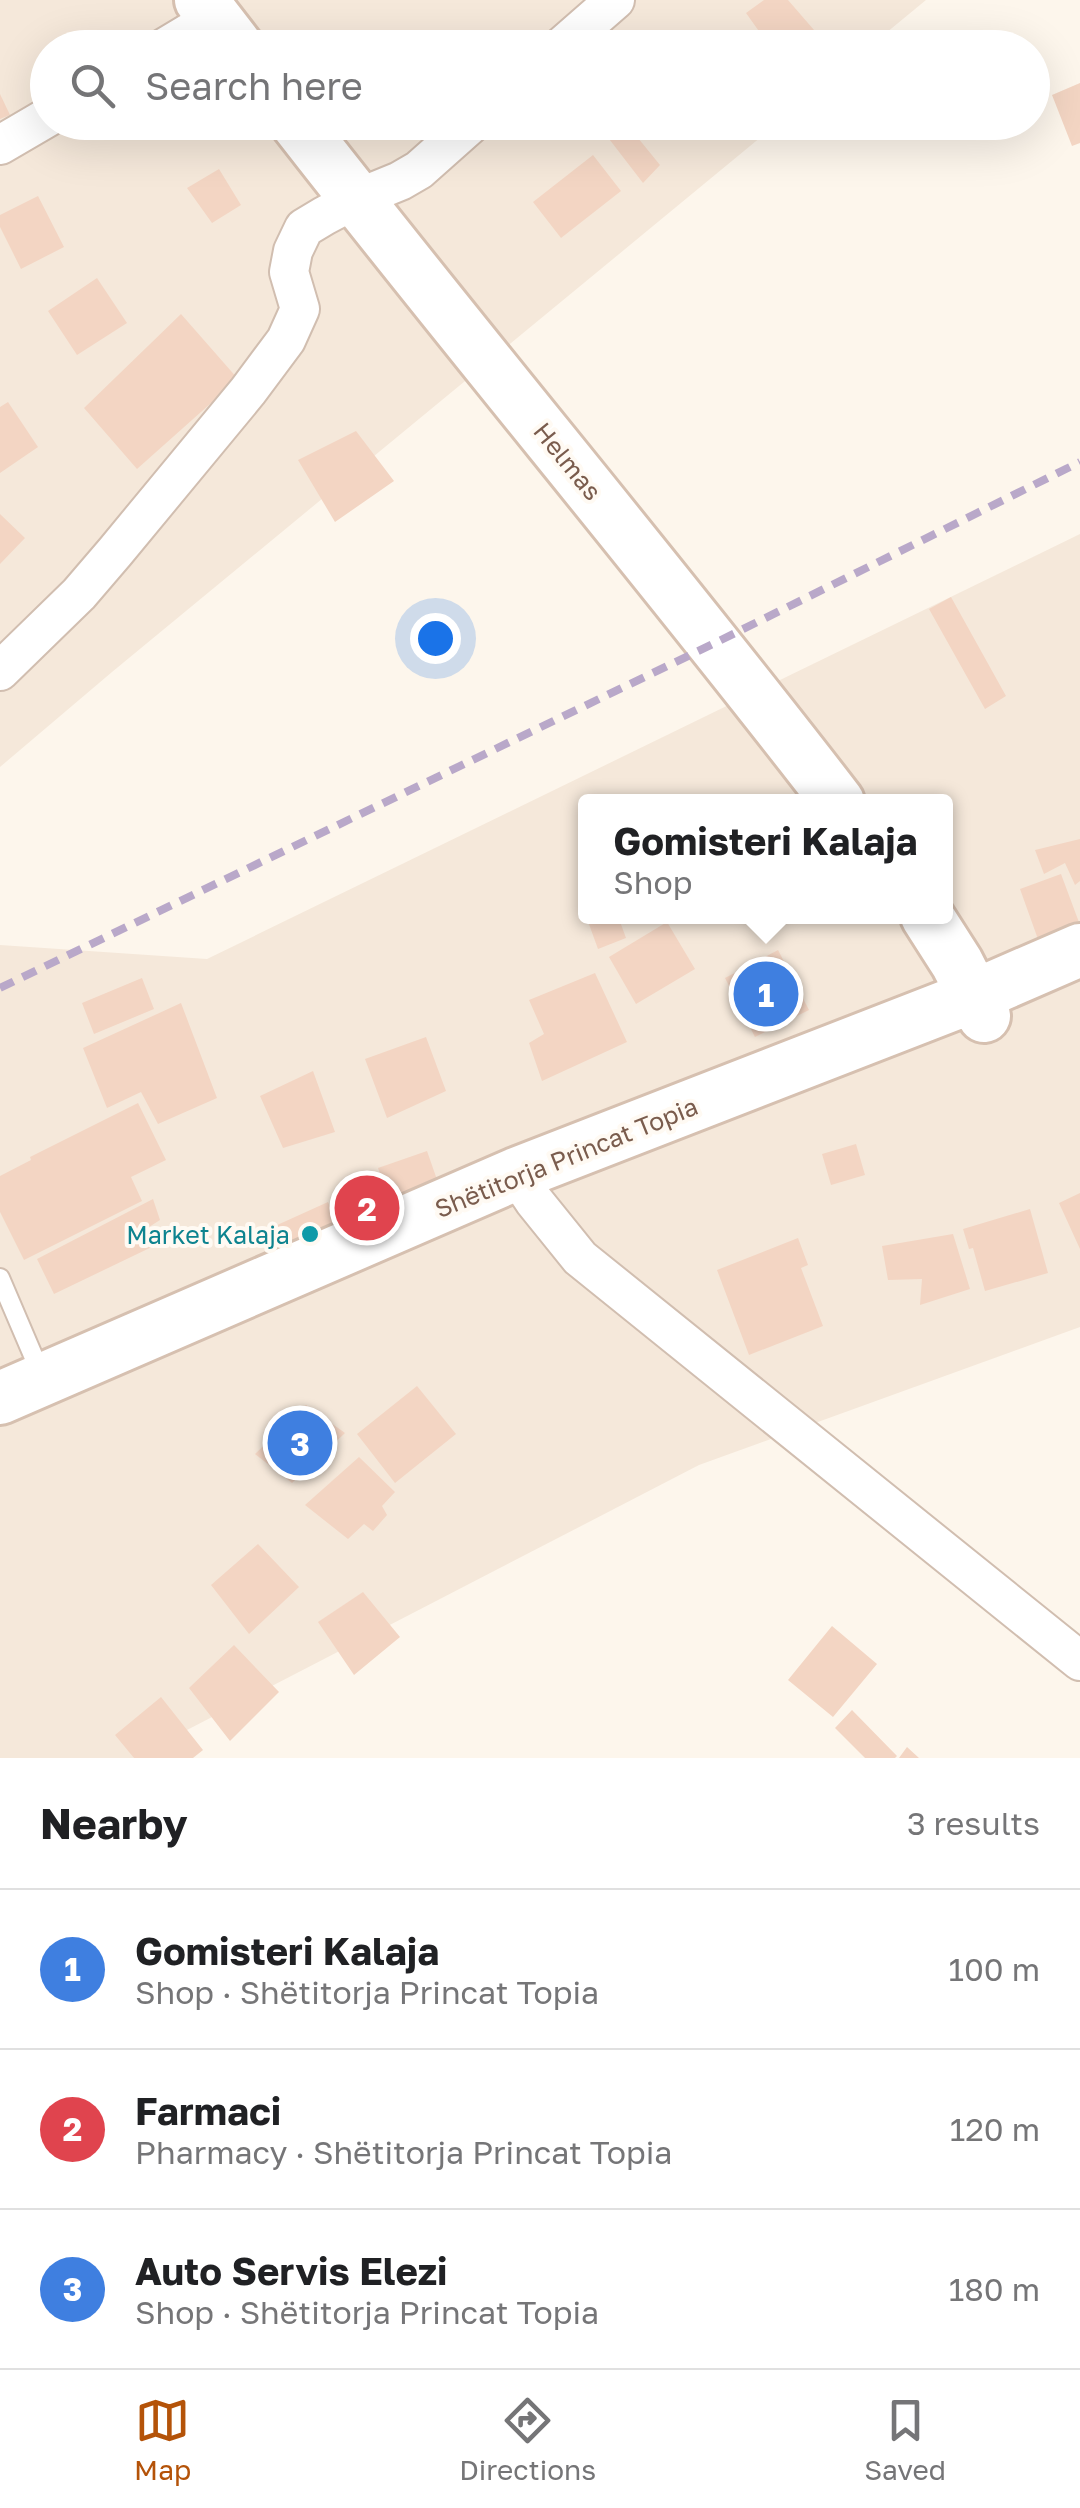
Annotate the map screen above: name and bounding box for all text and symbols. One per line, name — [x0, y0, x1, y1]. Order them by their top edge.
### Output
search box — [30, 30, 1050, 140]
icon: search — [65, 58, 120, 113]
text: Search here — [145, 63, 363, 108]
street label: Helmas — [527, 416, 609, 506]
your location — [410, 613, 461, 664]
popup — [578, 794, 953, 924]
text: Gomisteri Kalaja — [613, 818, 918, 863]
text: Shop — [613, 863, 692, 901]
pin: 1 — [734, 956, 798, 1032]
street label: Shëtitorja Princat Topia — [430, 1090, 702, 1224]
pin: 2 — [334, 1170, 400, 1246]
place label: Market Kalaja — [126, 1219, 290, 1250]
marker: Market Kalaja — [299, 1223, 321, 1245]
pin: 3 — [268, 1406, 332, 1480]
text: Nearby — [40, 1798, 188, 1848]
text: 3 results — [907, 1804, 1040, 1842]
text: Gomisteri Kalaja — [135, 1928, 439, 1973]
text: 1 — [64, 1950, 81, 1988]
text: 100 m — [948, 1950, 1040, 1988]
text: Shop · Shëtitorja Princat Topia — [135, 1973, 599, 2011]
text: Farmaci — [135, 2088, 281, 2133]
text: 2 — [63, 2110, 82, 2148]
text: 120 m — [950, 2110, 1040, 2148]
text: Pharmacy · Shëtitorja Princat Topia — [135, 2133, 672, 2171]
text: Auto Servis Elezi — [135, 2248, 447, 2293]
text: 3 — [63, 2270, 82, 2308]
text: 180 m — [949, 2270, 1040, 2308]
text: Shop · Shëtitorja Princat Topia — [135, 2293, 599, 2331]
tab: Map — [134, 2393, 191, 2486]
tab: Directions — [459, 2393, 596, 2486]
tab: Saved — [864, 2393, 946, 2486]

